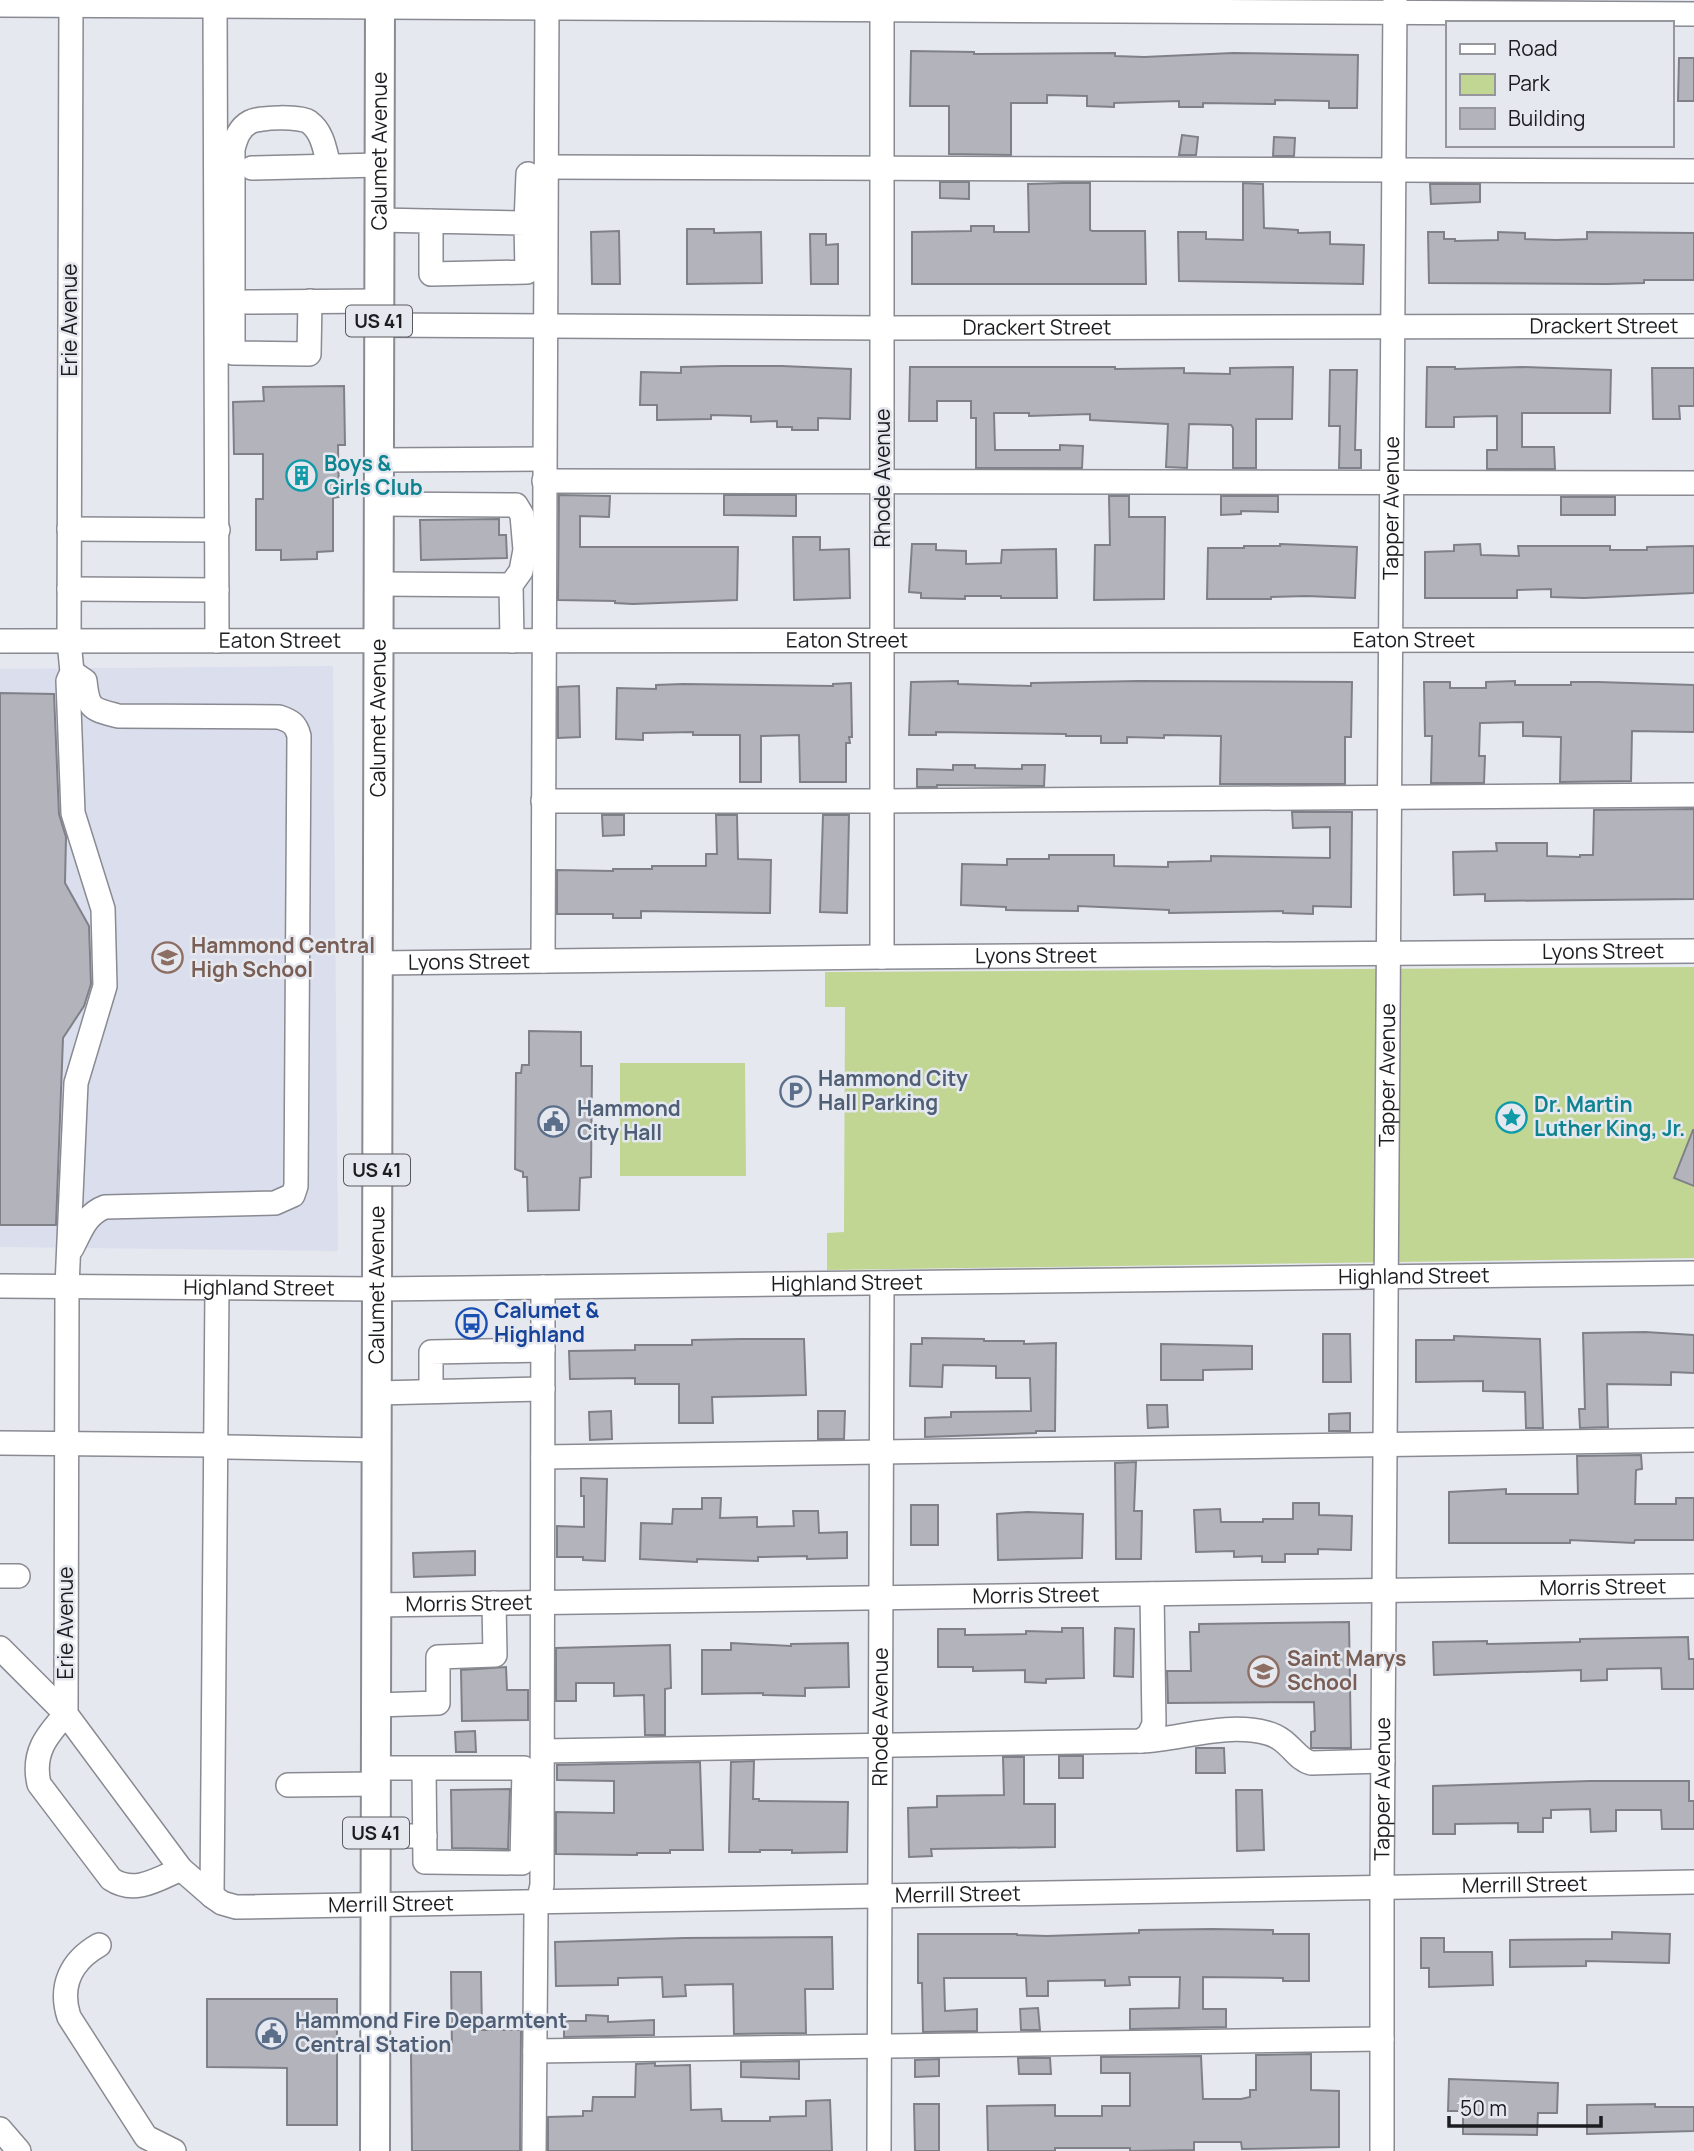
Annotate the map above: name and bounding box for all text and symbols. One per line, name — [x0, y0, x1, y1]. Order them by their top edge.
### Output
legend — [1446, 21, 1673, 147]
text: Road — [1508, 34, 1558, 62]
text: Park — [1508, 69, 1550, 97]
street label: Calumet Avenue — [364, 72, 393, 230]
text: Building — [1508, 104, 1585, 132]
street label: Erie Avenue — [55, 264, 83, 376]
road number: US 41 — [346, 306, 412, 336]
street label: Drackert Street — [1529, 311, 1679, 339]
street label: Drackert Street — [962, 312, 1112, 341]
street label: Rhode Avenue — [868, 409, 896, 547]
street label: Tapper Avenue — [1376, 436, 1405, 580]
place label: Boys & Girls Club — [324, 449, 423, 501]
building icon: Boys & Girls Club — [284, 459, 318, 493]
street label: Eaton Street — [786, 625, 908, 654]
street label: Eaton Street — [1353, 625, 1475, 653]
street label: Eaton Street — [219, 626, 341, 654]
street label: Calumet Avenue — [363, 639, 392, 797]
place label: Hammond Central High School — [191, 931, 375, 983]
street label: Lyons Street — [1542, 936, 1664, 965]
street label: Lyons Street — [975, 940, 1097, 969]
school or university icon: Hammond Central High School — [151, 941, 185, 975]
street label: Lyons Street — [408, 946, 530, 976]
street label: Tapper Avenue — [1372, 1003, 1401, 1147]
place label: Hammond City Hall Parking — [818, 1064, 968, 1116]
parking icon: Hammond City Hall Parking — [778, 1074, 812, 1108]
place label: Dr. Martin Luther King, Jr. — [1534, 1090, 1686, 1142]
place label: Hammond City Hall — [577, 1094, 681, 1146]
place icon: Dr. Martin Luther King, Jr. — [1494, 1100, 1528, 1134]
public building icon: Hammond City Hall — [537, 1104, 571, 1138]
road number: US 41 — [344, 1154, 410, 1186]
street label: Calumet Avenue — [362, 1206, 390, 1364]
street label: Highland Street — [1338, 1260, 1490, 1290]
street label: Highland Street — [771, 1267, 923, 1297]
street label: Highland Street — [183, 1272, 335, 1302]
place label: Calumet & Highland — [494, 1296, 599, 1348]
bus stop icon: Calumet & Highland — [454, 1306, 488, 1340]
street label: Erie Avenue — [51, 1567, 79, 1679]
street label: Morris Street — [1539, 1571, 1667, 1601]
street label: Morris Street — [972, 1580, 1100, 1609]
street label: Morris Street — [405, 1588, 533, 1618]
place label: Saint Marys School — [1287, 1644, 1406, 1696]
street label: Rhode Avenue — [865, 1647, 894, 1787]
school or university icon: Saint Marys School — [1247, 1654, 1281, 1688]
street label: Tapper Avenue — [1367, 1717, 1396, 1861]
road number: US 41 — [343, 1817, 409, 1848]
street label: Merrill Street — [1462, 1869, 1588, 1899]
street label: Merrill Street — [895, 1879, 1021, 1909]
street label: Merrill Street — [328, 1888, 454, 1918]
place label: Hammond Fire Deparmtent Central Station — [295, 2006, 567, 2058]
public building icon: Hammond Fire Deparmtent Central Station — [255, 2016, 289, 2050]
scale bar — [1449, 2084, 1601, 2128]
text: 50 m — [1460, 2094, 1507, 2122]

